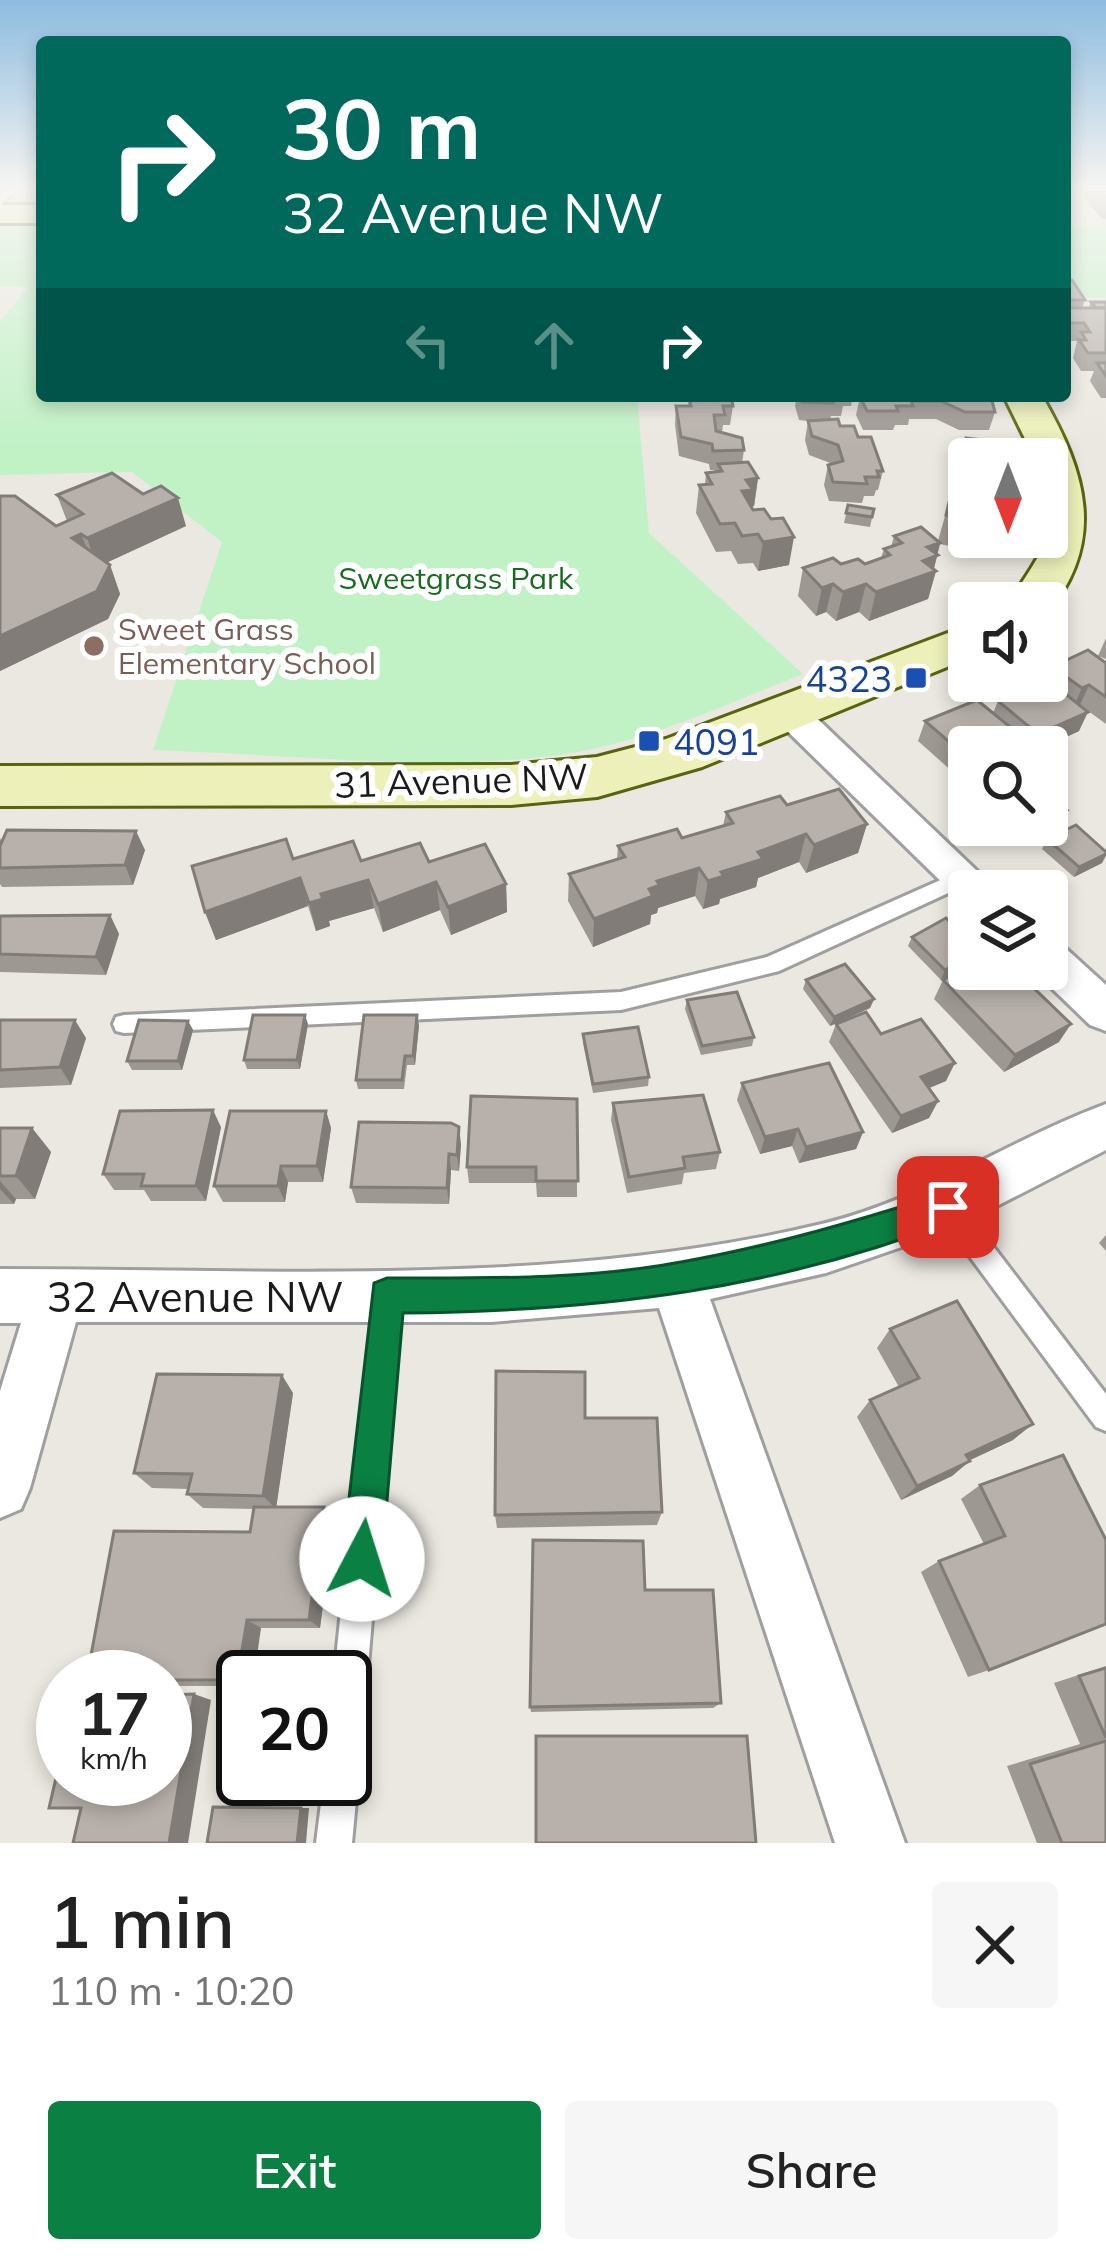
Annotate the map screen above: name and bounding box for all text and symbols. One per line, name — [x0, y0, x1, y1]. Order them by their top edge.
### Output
text: 30 m — [282, 75, 481, 180]
icon: right — [84, 84, 240, 240]
text: 32 Avenue NW — [282, 179, 663, 247]
icon: left — [395, 312, 461, 378]
icon: ahead — [521, 312, 587, 378]
icon: right — [647, 312, 713, 378]
north arrow — [948, 438, 1068, 558]
map controls — [948, 438, 1068, 990]
park label: Sweetgrass Park — [339, 559, 574, 597]
button: sound — [948, 582, 1068, 702]
place label: Sweet Grass Elementary School — [118, 610, 376, 682]
marker: Sweet Grass Elementary School — [81, 633, 107, 659]
place label: 4323 — [806, 656, 892, 701]
marker: 4323 — [903, 665, 929, 691]
place label: 4091 — [673, 719, 759, 764]
button: search — [948, 726, 1068, 846]
marker: 4091 — [636, 728, 662, 754]
street label: 31 Avenue NW — [333, 753, 589, 807]
button: layers — [948, 870, 1068, 990]
pin — [897, 1156, 999, 1258]
icon: arrive — [915, 1174, 981, 1240]
street label: 32 Avenue NW — [47, 1270, 343, 1323]
position arrow — [299, 1496, 425, 1622]
speed limit sign: 20 — [216, 1650, 372, 1806]
text: 17 — [78, 1675, 150, 1750]
text: km/h — [80, 1739, 148, 1777]
text: 1 min — [48, 1876, 235, 1966]
button: close — [932, 1882, 1058, 2008]
text: 110 m · 10:20 — [48, 1966, 294, 2015]
button: Exit — [48, 2101, 541, 2239]
button: Share — [565, 2101, 1058, 2239]

